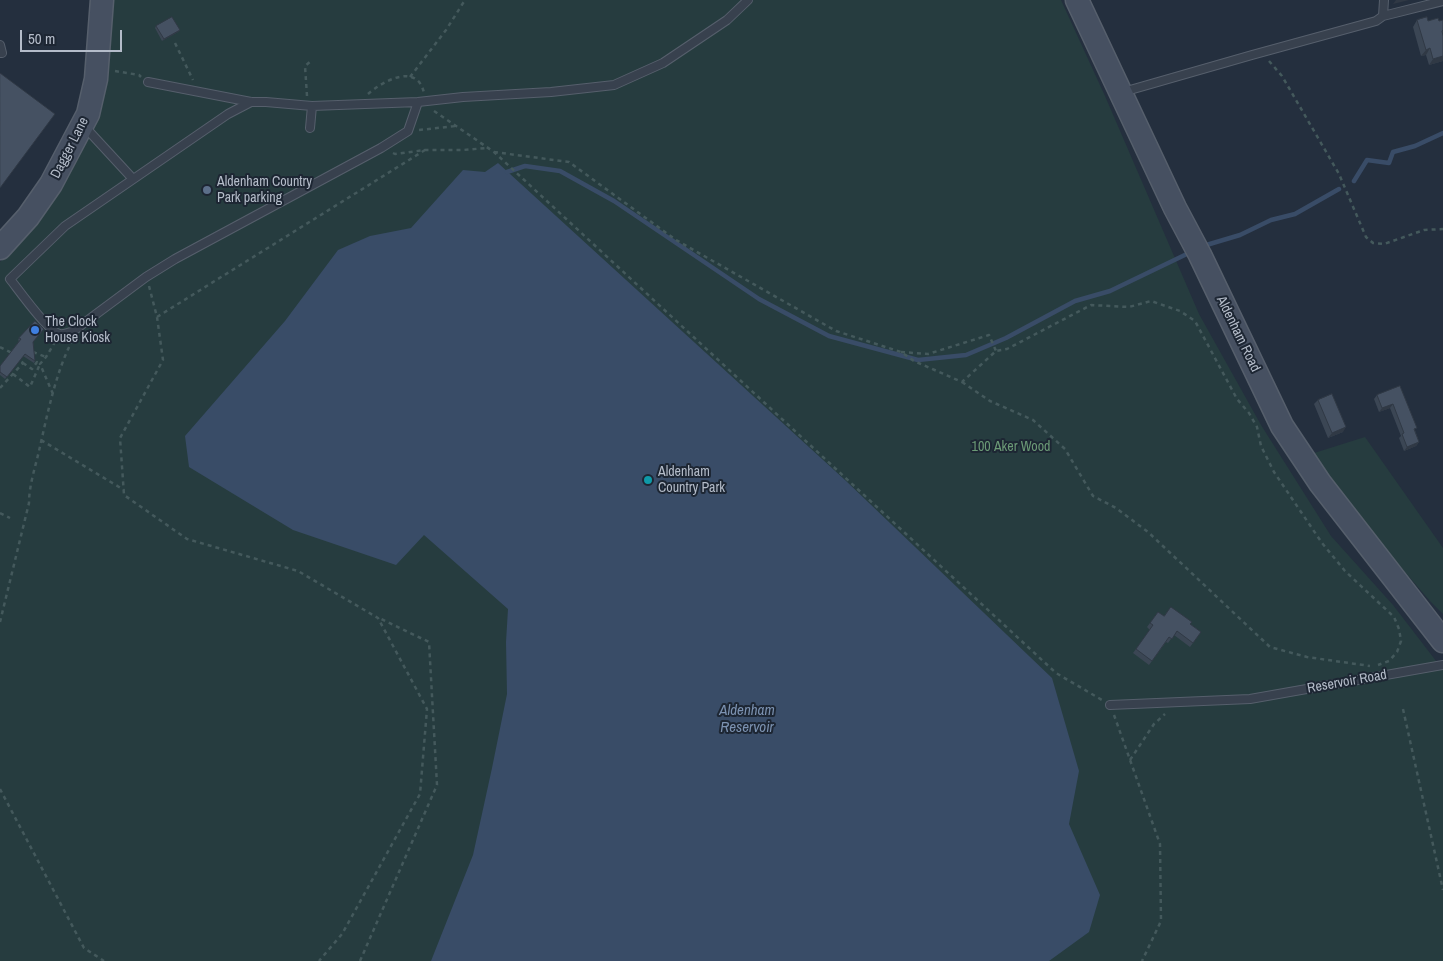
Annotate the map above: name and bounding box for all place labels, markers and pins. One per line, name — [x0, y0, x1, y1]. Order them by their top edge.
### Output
place label: Aldenham Country Park parking — [217, 174, 312, 206]
marker: Aldenham Country Park parking — [201, 184, 213, 196]
place label: The Clock House Kiosk — [45, 314, 110, 347]
marker: The Clock House Kiosk — [29, 324, 41, 336]
place label: Aldenham Country Park — [658, 464, 725, 497]
marker: Aldenham Country Park — [642, 474, 654, 486]

